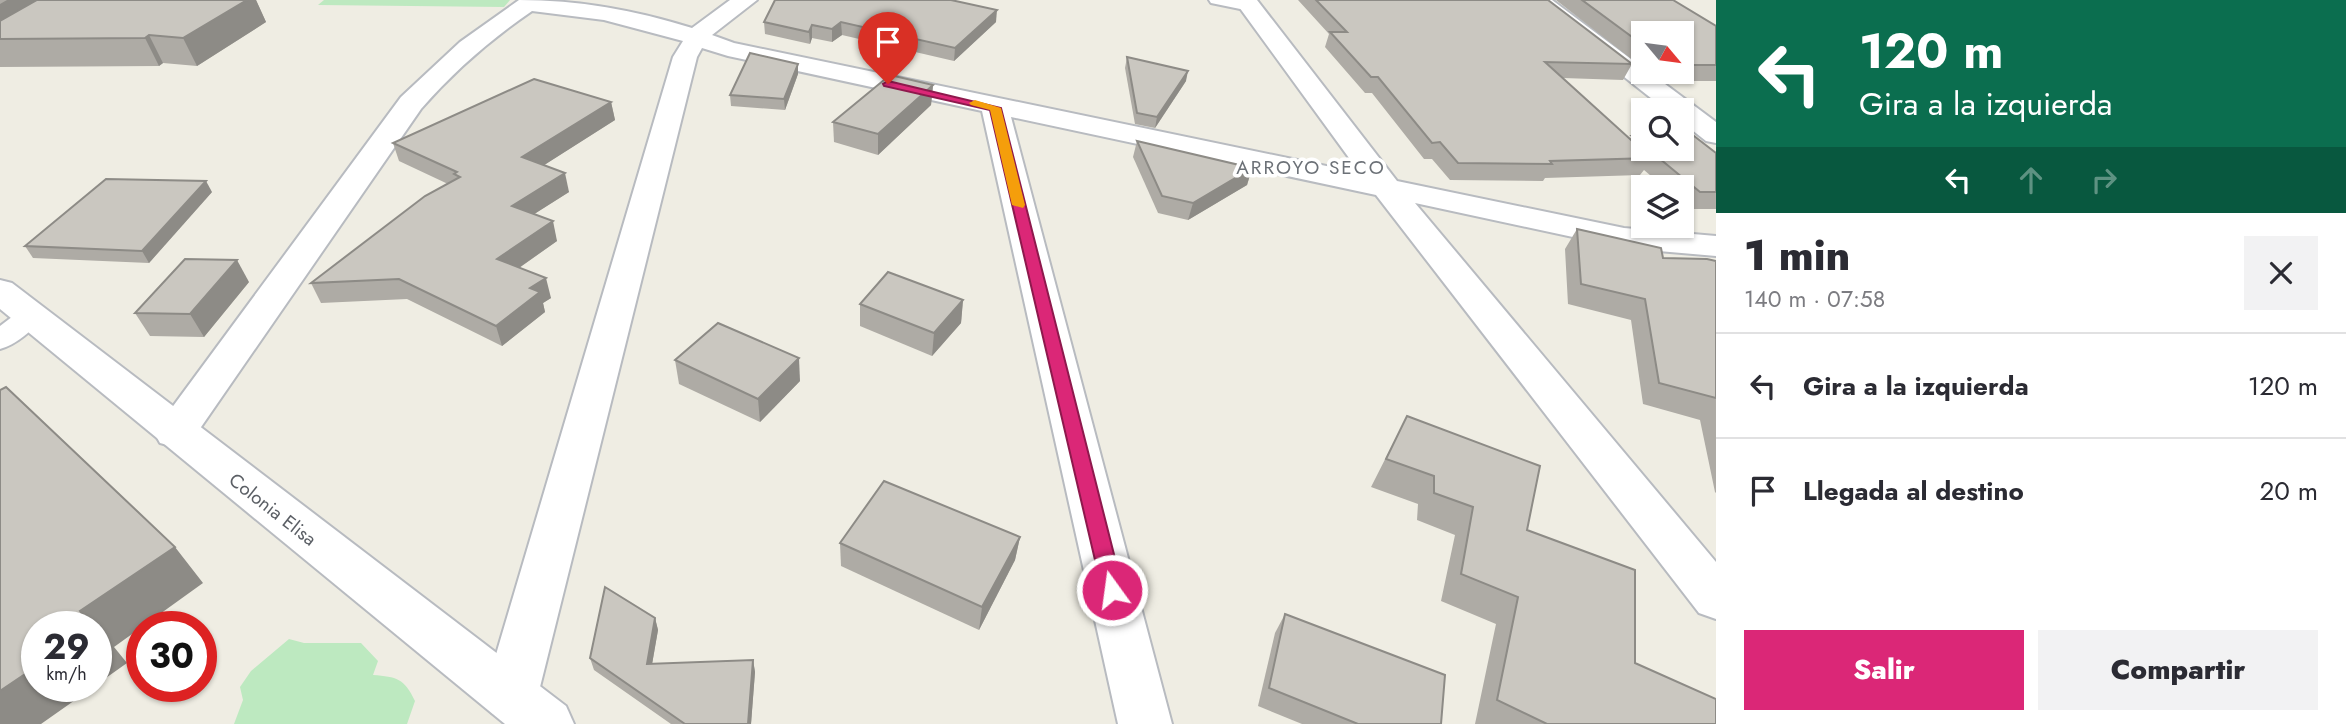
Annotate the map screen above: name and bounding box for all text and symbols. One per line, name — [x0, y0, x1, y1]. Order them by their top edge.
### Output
pin — [858, 12.0, 918, 84]
text: 120 m — [1859, 16, 2003, 86]
north arrow — [1631, 21, 1694, 84]
map controls — [1631, 21, 1694, 238]
icon: arrive — [869, 23, 907, 61]
icon: left — [1744, 28, 1835, 119]
text: Gira a la izquierda — [1859, 81, 2112, 127]
button: search — [1631, 98, 1694, 161]
district label: ARROYO SECO — [1236, 154, 1386, 181]
icon: left — [1939, 161, 1977, 199]
icon: ahead — [2012, 161, 2050, 199]
icon: right — [2085, 161, 2123, 199]
button: layers — [1631, 175, 1694, 238]
text: 1 min — [1744, 225, 1850, 286]
button: close — [2244, 236, 2318, 310]
text: 140 m · 07:58 — [1744, 282, 1885, 316]
icon: left — [1744, 367, 1782, 405]
text: Gira a la izquierda — [1803, 367, 2029, 405]
text: 120 m — [2248, 367, 2318, 405]
street label: Colonia Elisa — [223, 467, 322, 552]
icon: arrive — [1744, 472, 1782, 510]
text: Llegada al destino — [1803, 472, 2024, 510]
text: 20 m — [2260, 472, 2318, 510]
position arrow — [1075, 553, 1149, 627]
speed limit sign: 30 — [126, 611, 217, 702]
text: 29 — [43, 622, 90, 672]
button: Salir — [1744, 630, 2024, 710]
button: Compartir — [2038, 630, 2318, 710]
text: km/h — [46, 661, 87, 687]

